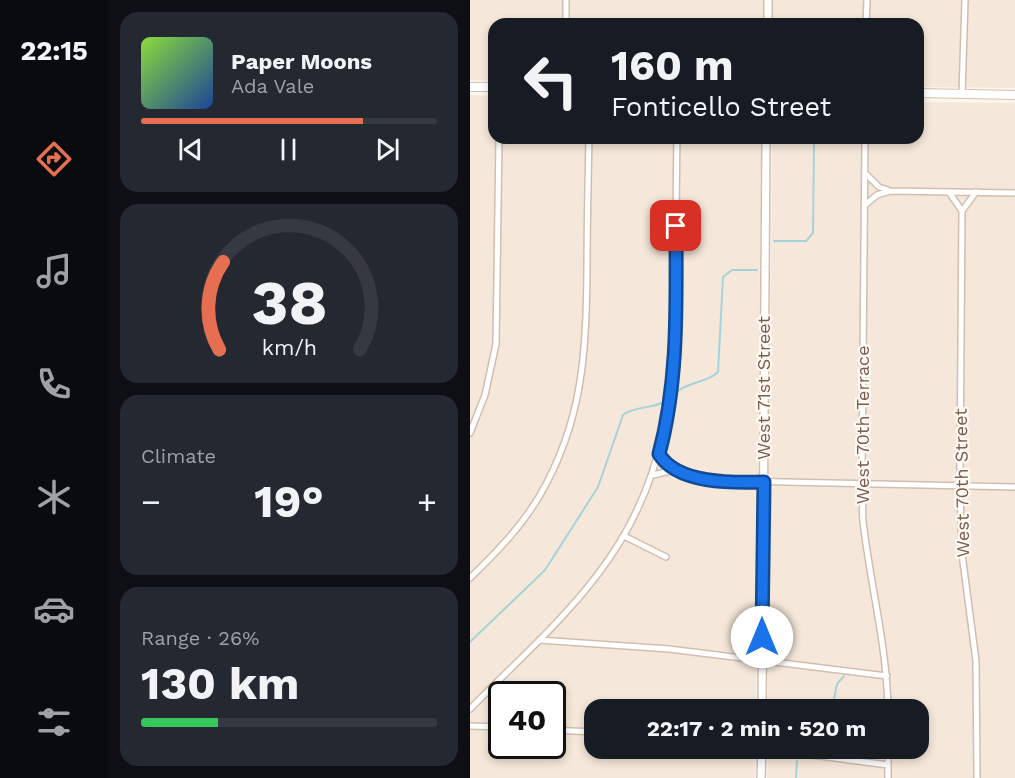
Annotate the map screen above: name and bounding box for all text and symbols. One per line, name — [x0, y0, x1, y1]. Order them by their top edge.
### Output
text: 22:15 — [20, 35, 88, 67]
text: 160 m — [611, 41, 734, 90]
icon: left — [512, 42, 590, 120]
text: Paper Moons — [231, 49, 372, 74]
text: Ada Vale — [231, 74, 314, 98]
text: Fonticello Street — [611, 91, 831, 123]
icon: previous — [174, 133, 207, 166]
icon: pause — [272, 133, 305, 166]
icon: next — [371, 133, 404, 166]
icon: directions — [33, 138, 75, 180]
pin — [650, 200, 701, 251]
icon: arrive — [659, 209, 692, 242]
icon: music — [33, 250, 75, 292]
text: 38 — [251, 266, 327, 339]
street label: West 71st Street — [753, 316, 774, 460]
text: km/h — [261, 336, 317, 361]
street label: West 70th Terrace — [852, 345, 873, 505]
icon: phone — [33, 363, 75, 405]
street label: West 70th Street — [950, 408, 973, 558]
text: Climate — [141, 444, 216, 468]
text: 19° — [254, 475, 324, 528]
icon: climate — [33, 476, 75, 518]
text: − — [141, 482, 161, 521]
text: + — [417, 482, 437, 521]
icon: car — [33, 588, 75, 630]
position arrow — [730, 605, 794, 669]
text: Range · 26% — [141, 626, 259, 650]
text: 130 km — [141, 657, 299, 710]
speed limit sign: 40 — [488, 681, 566, 759]
icon: filters — [33, 701, 75, 743]
text: 22:17 · 2 min · 520 m — [647, 716, 866, 741]

